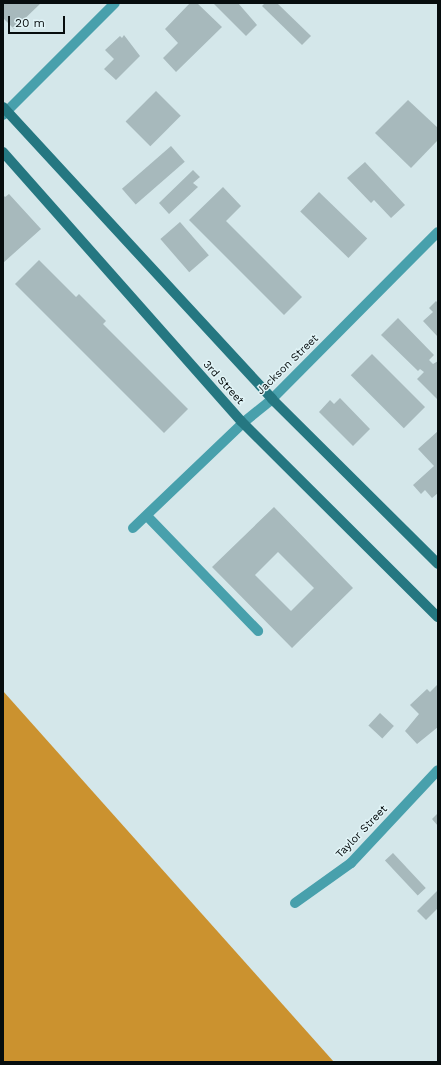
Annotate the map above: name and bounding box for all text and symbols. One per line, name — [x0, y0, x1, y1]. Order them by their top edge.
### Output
scale bar — [10, 8, 67, 34]
text: 20 m — [15, 16, 45, 30]
street label: Jackson Street — [254, 332, 322, 398]
street label: 3rd Street — [200, 358, 246, 408]
street label: Taylor Street — [333, 803, 391, 861]

